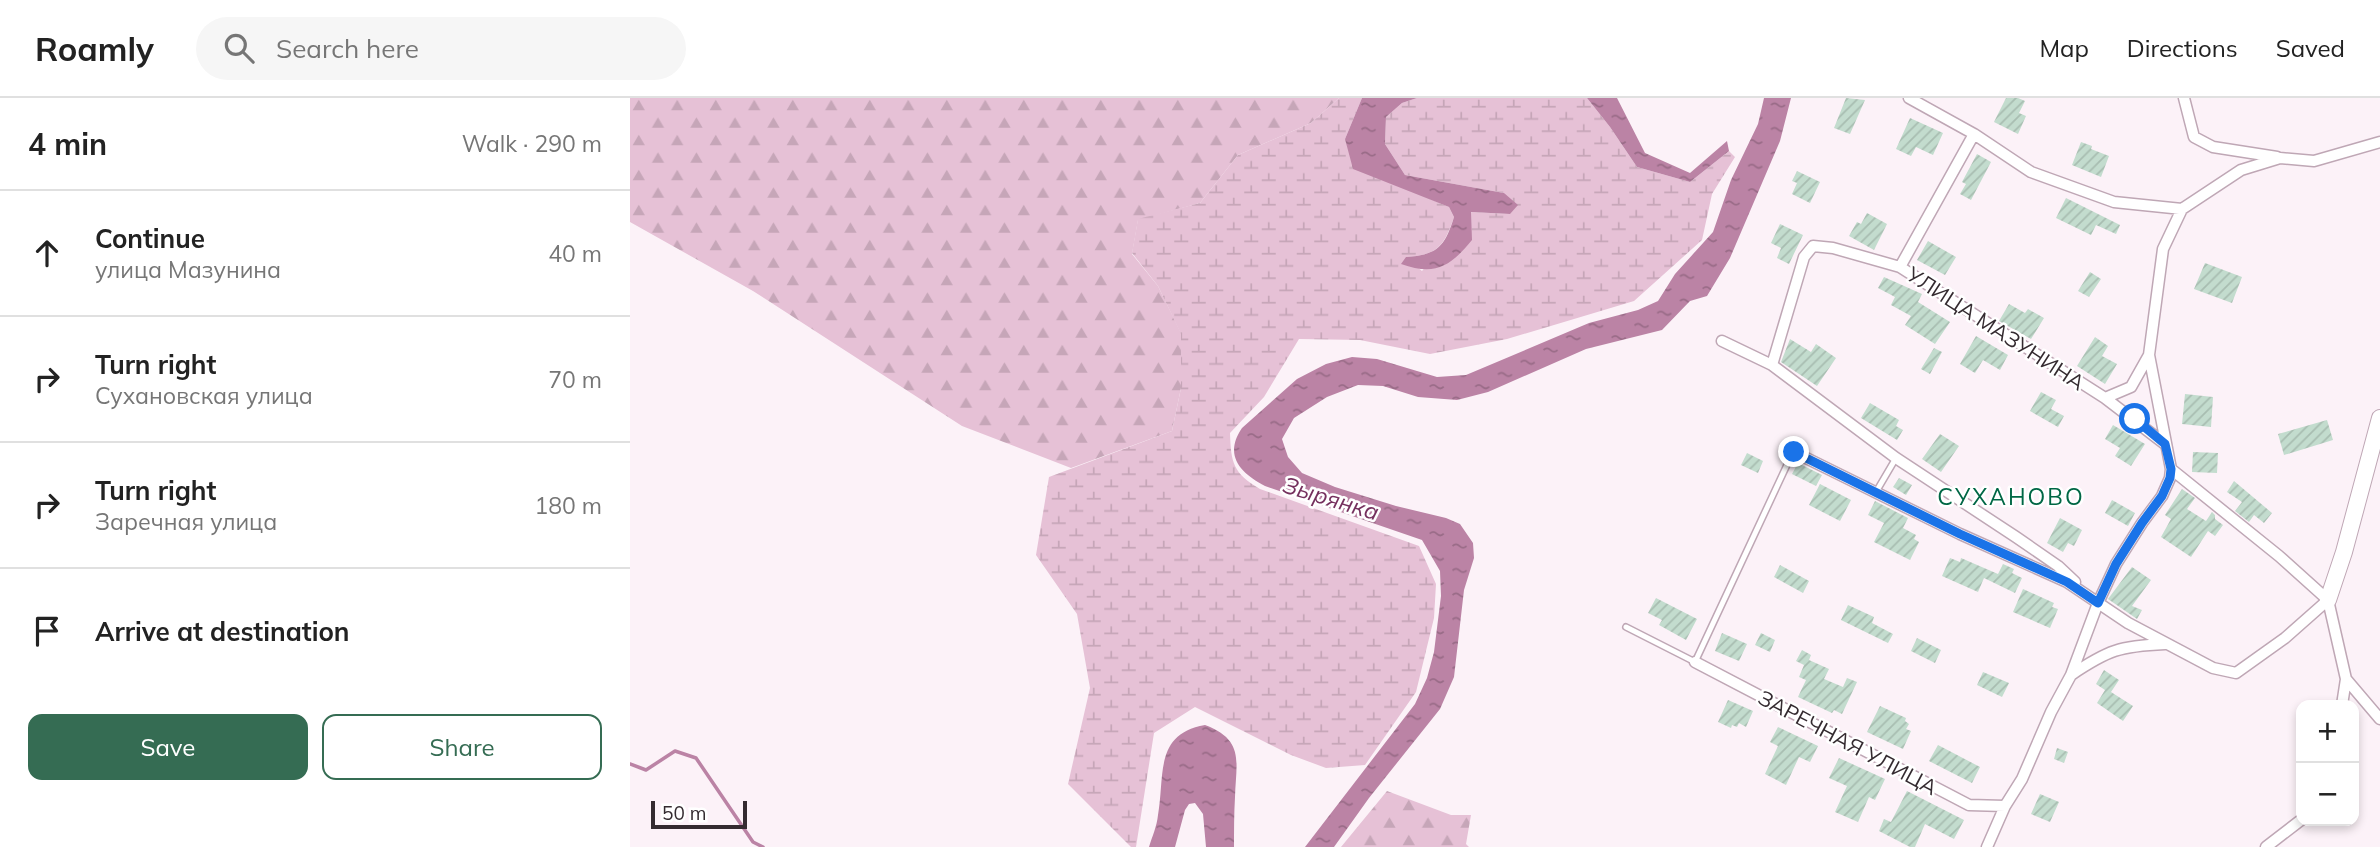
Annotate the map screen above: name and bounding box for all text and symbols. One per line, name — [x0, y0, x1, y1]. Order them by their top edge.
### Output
search box — [196, 17, 686, 80]
text: Roamly — [35, 28, 154, 69]
icon: search — [220, 29, 258, 67]
text: Search here — [276, 32, 419, 65]
text: Map — [2039, 33, 2089, 63]
text: Directions — [2127, 33, 2238, 63]
text: Saved — [2276, 33, 2345, 63]
text: 4 min — [28, 125, 107, 163]
text: Walk · 290 m — [462, 129, 602, 158]
text: Continue — [95, 222, 205, 255]
icon: ahead — [28, 234, 66, 272]
text: 40 m — [548, 239, 602, 268]
text: улица Мазунина — [95, 255, 281, 284]
street label: УЛИЦА МАЗУНИНА — [1901, 260, 2090, 396]
text: Turn right — [95, 348, 216, 381]
icon: right — [28, 360, 66, 398]
text: 70 m — [548, 365, 602, 394]
text: Сухановская улица — [95, 381, 313, 410]
route start — [2119, 403, 2150, 434]
route end — [1778, 436, 1809, 467]
water label: Зырянка — [1279, 470, 1383, 526]
text: Turn right — [95, 474, 216, 507]
district label: СУХАНОВО — [1937, 482, 2085, 511]
icon: right — [28, 486, 66, 524]
text: 180 m — [534, 491, 602, 520]
text: Заречная улица — [95, 507, 277, 536]
icon: arrive — [28, 612, 66, 650]
text: Arrive at destination — [95, 615, 350, 648]
street label: ЗАРЕЧНАЯ УЛИЦА — [1754, 684, 1942, 800]
map controls — [2296, 700, 2359, 826]
button: + — [2296, 700, 2359, 763]
button: Save — [28, 714, 308, 780]
button: Share — [322, 714, 602, 780]
button: − — [2296, 763, 2359, 826]
scale bar — [651, 798, 747, 830]
text: 50 m — [662, 801, 706, 825]

